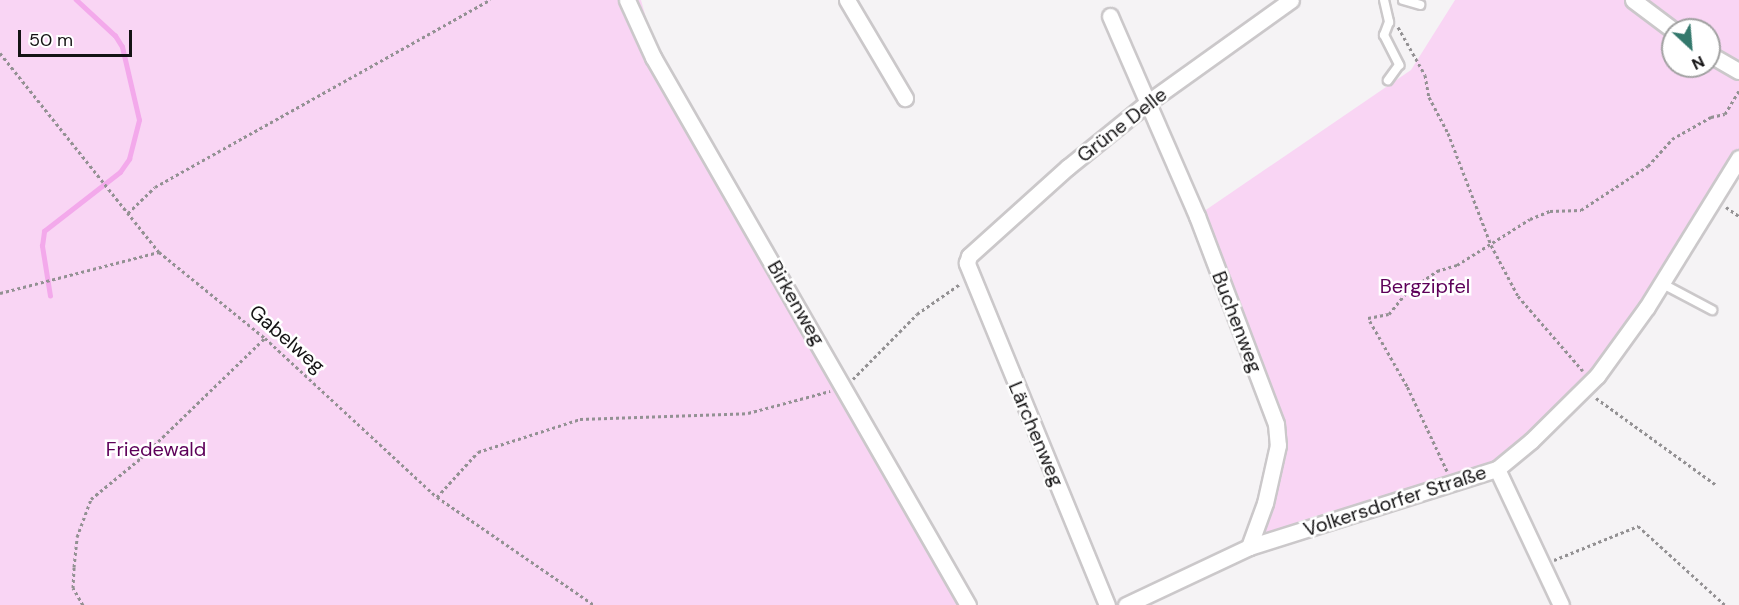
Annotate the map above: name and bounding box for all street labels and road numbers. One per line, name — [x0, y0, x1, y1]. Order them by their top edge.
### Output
street label: Grüne Delle — [1072, 82, 1172, 168]
street label: Birkenweg — [762, 256, 830, 350]
street label: Buchenweg — [1207, 268, 1267, 376]
street label: Gabelweg — [245, 300, 329, 378]
street label: Lärchenweg — [1003, 378, 1069, 490]
street label: Volkersdorfer Straße — [1301, 460, 1489, 542]

